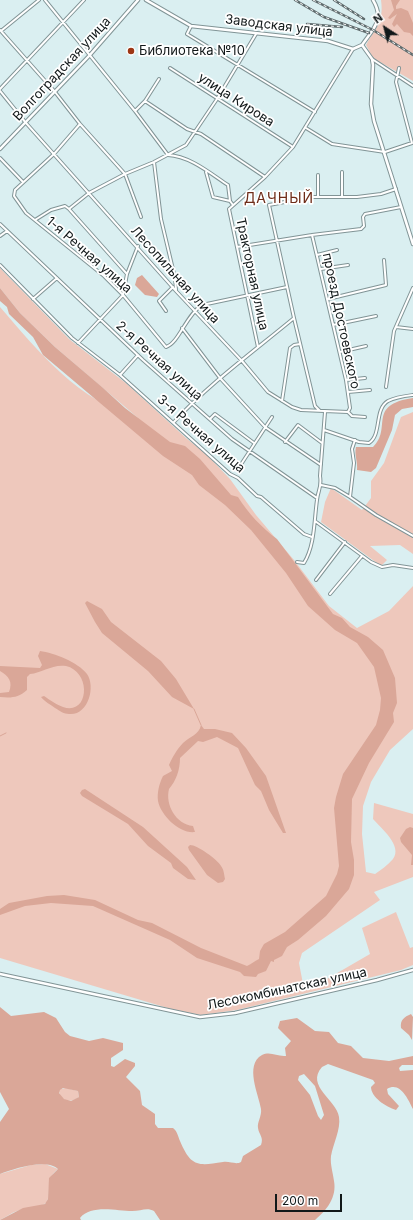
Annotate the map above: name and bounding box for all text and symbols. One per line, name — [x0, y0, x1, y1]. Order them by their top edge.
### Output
north arrow — [365, 8, 405, 48]
text: N — [370, 10, 385, 26]
street label: Заводская улица — [224, 12, 334, 40]
street label: Волгоградская улица — [10, 14, 114, 124]
place label: Библиотека №10 — [139, 43, 245, 59]
marker: Библиотека №10 — [126, 46, 136, 56]
street label: улица Кирова — [195, 70, 277, 130]
district label: ДАЧНЫЙ — [244, 191, 314, 207]
street label: 1-я Речная улица — [43, 214, 135, 296]
street label: Тракторная улица — [232, 216, 272, 332]
street label: Лесопильная улица — [127, 223, 223, 327]
street label: проезд Достоевского — [319, 251, 363, 391]
street label: 2-я Речная улица — [113, 318, 205, 404]
street label: 3-я Речная улица — [154, 392, 248, 476]
street label: Лесокомбинатская улица — [206, 964, 368, 1014]
scale bar — [277, 1186, 344, 1212]
text: 200 m — [282, 1193, 318, 1208]

